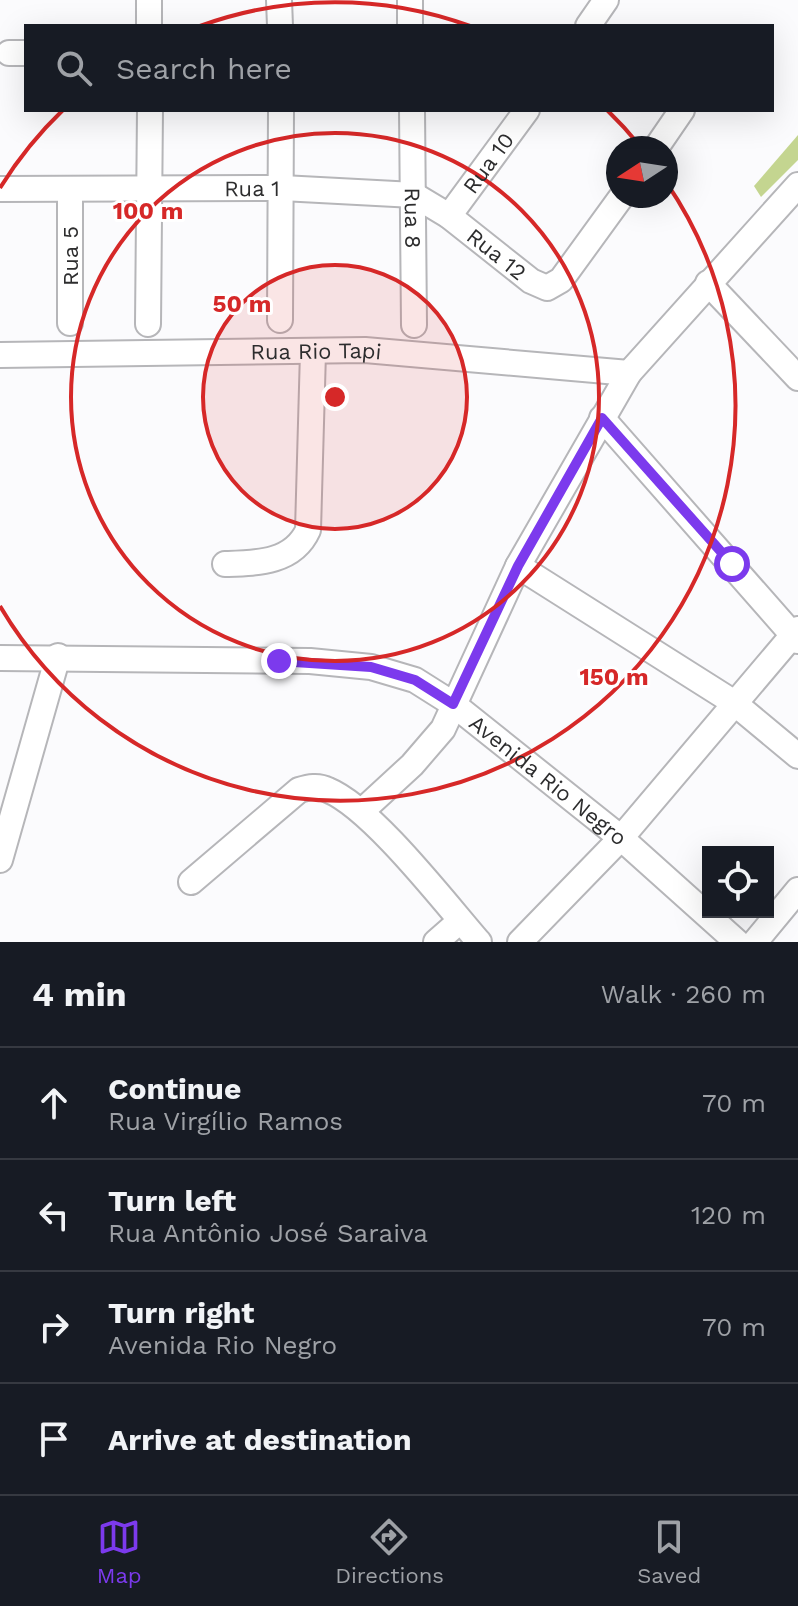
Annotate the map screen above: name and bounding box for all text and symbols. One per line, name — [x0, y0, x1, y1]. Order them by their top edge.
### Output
search box — [24, 24, 774, 112]
icon: search — [52, 46, 96, 90]
text: Search here — [116, 51, 292, 86]
street label: Rua 10 — [458, 128, 519, 198]
north arrow — [606, 136, 678, 208]
street label: Rua 1 — [224, 176, 280, 201]
street label: Rua 8 — [400, 187, 425, 249]
text: 100 m — [113, 197, 183, 225]
street label: Rua 12 — [462, 223, 531, 285]
street label: Rua 5 — [58, 226, 83, 286]
text: 50 m — [213, 290, 271, 318]
street label: Rua Rio Tapi — [250, 338, 383, 365]
centre of rings — [321, 383, 349, 411]
route start — [714, 546, 750, 582]
route end — [261, 643, 297, 679]
text: 150 m — [579, 663, 649, 691]
street label: Avenida Rio Negro — [464, 710, 632, 851]
map controls — [702, 846, 774, 918]
button: locate — [702, 846, 774, 918]
text: 4 min — [32, 974, 127, 1014]
text: Walk · 260 m — [601, 979, 766, 1009]
text: Continue — [108, 1071, 241, 1106]
icon: ahead — [32, 1081, 76, 1125]
text: 70 m — [702, 1088, 766, 1118]
text: Rua Virgílio Ramos — [108, 1106, 343, 1136]
text: Turn left — [108, 1183, 236, 1218]
icon: left — [32, 1193, 76, 1237]
text: 120 m — [691, 1200, 766, 1230]
text: Rua Antônio José Saraiva — [108, 1218, 428, 1248]
text: Turn right — [108, 1295, 254, 1330]
icon: right — [32, 1305, 76, 1349]
text: 70 m — [702, 1312, 766, 1342]
text: Avenida Rio Negro — [108, 1330, 337, 1360]
icon: arrive — [32, 1417, 76, 1461]
text: Arrive at destination — [108, 1422, 412, 1457]
tab: Map — [97, 1515, 142, 1588]
tab: Directions — [335, 1515, 444, 1588]
tab: Saved — [637, 1515, 701, 1588]

